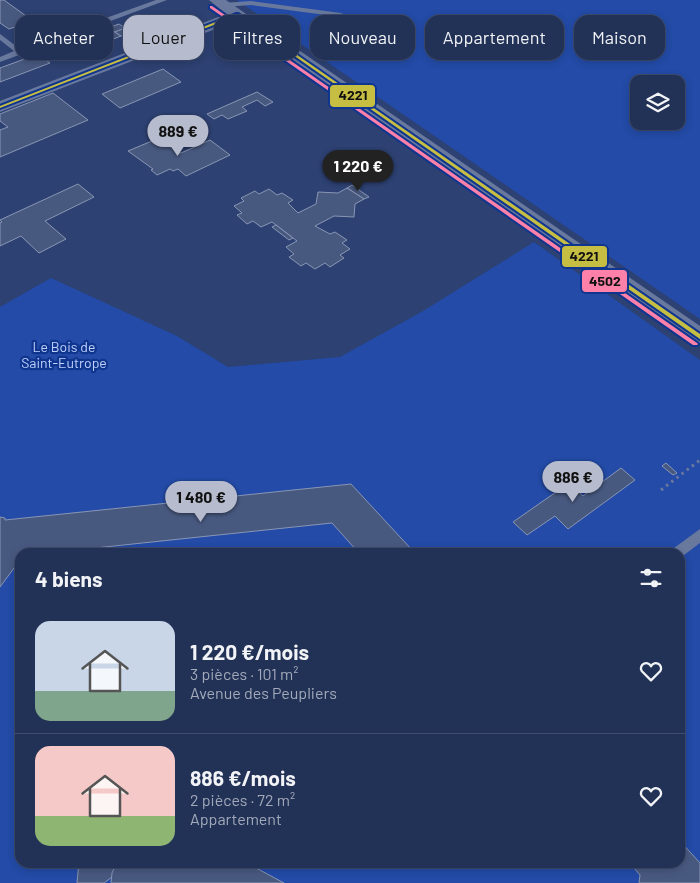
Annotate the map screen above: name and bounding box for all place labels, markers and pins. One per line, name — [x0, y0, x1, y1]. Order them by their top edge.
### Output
pin: 889 € — [143, 114, 213, 157]
pin: 1 220 € — [312, 150, 404, 192]
pin: 886 € — [538, 460, 608, 503]
pin: 1 480 € — [155, 480, 247, 523]

